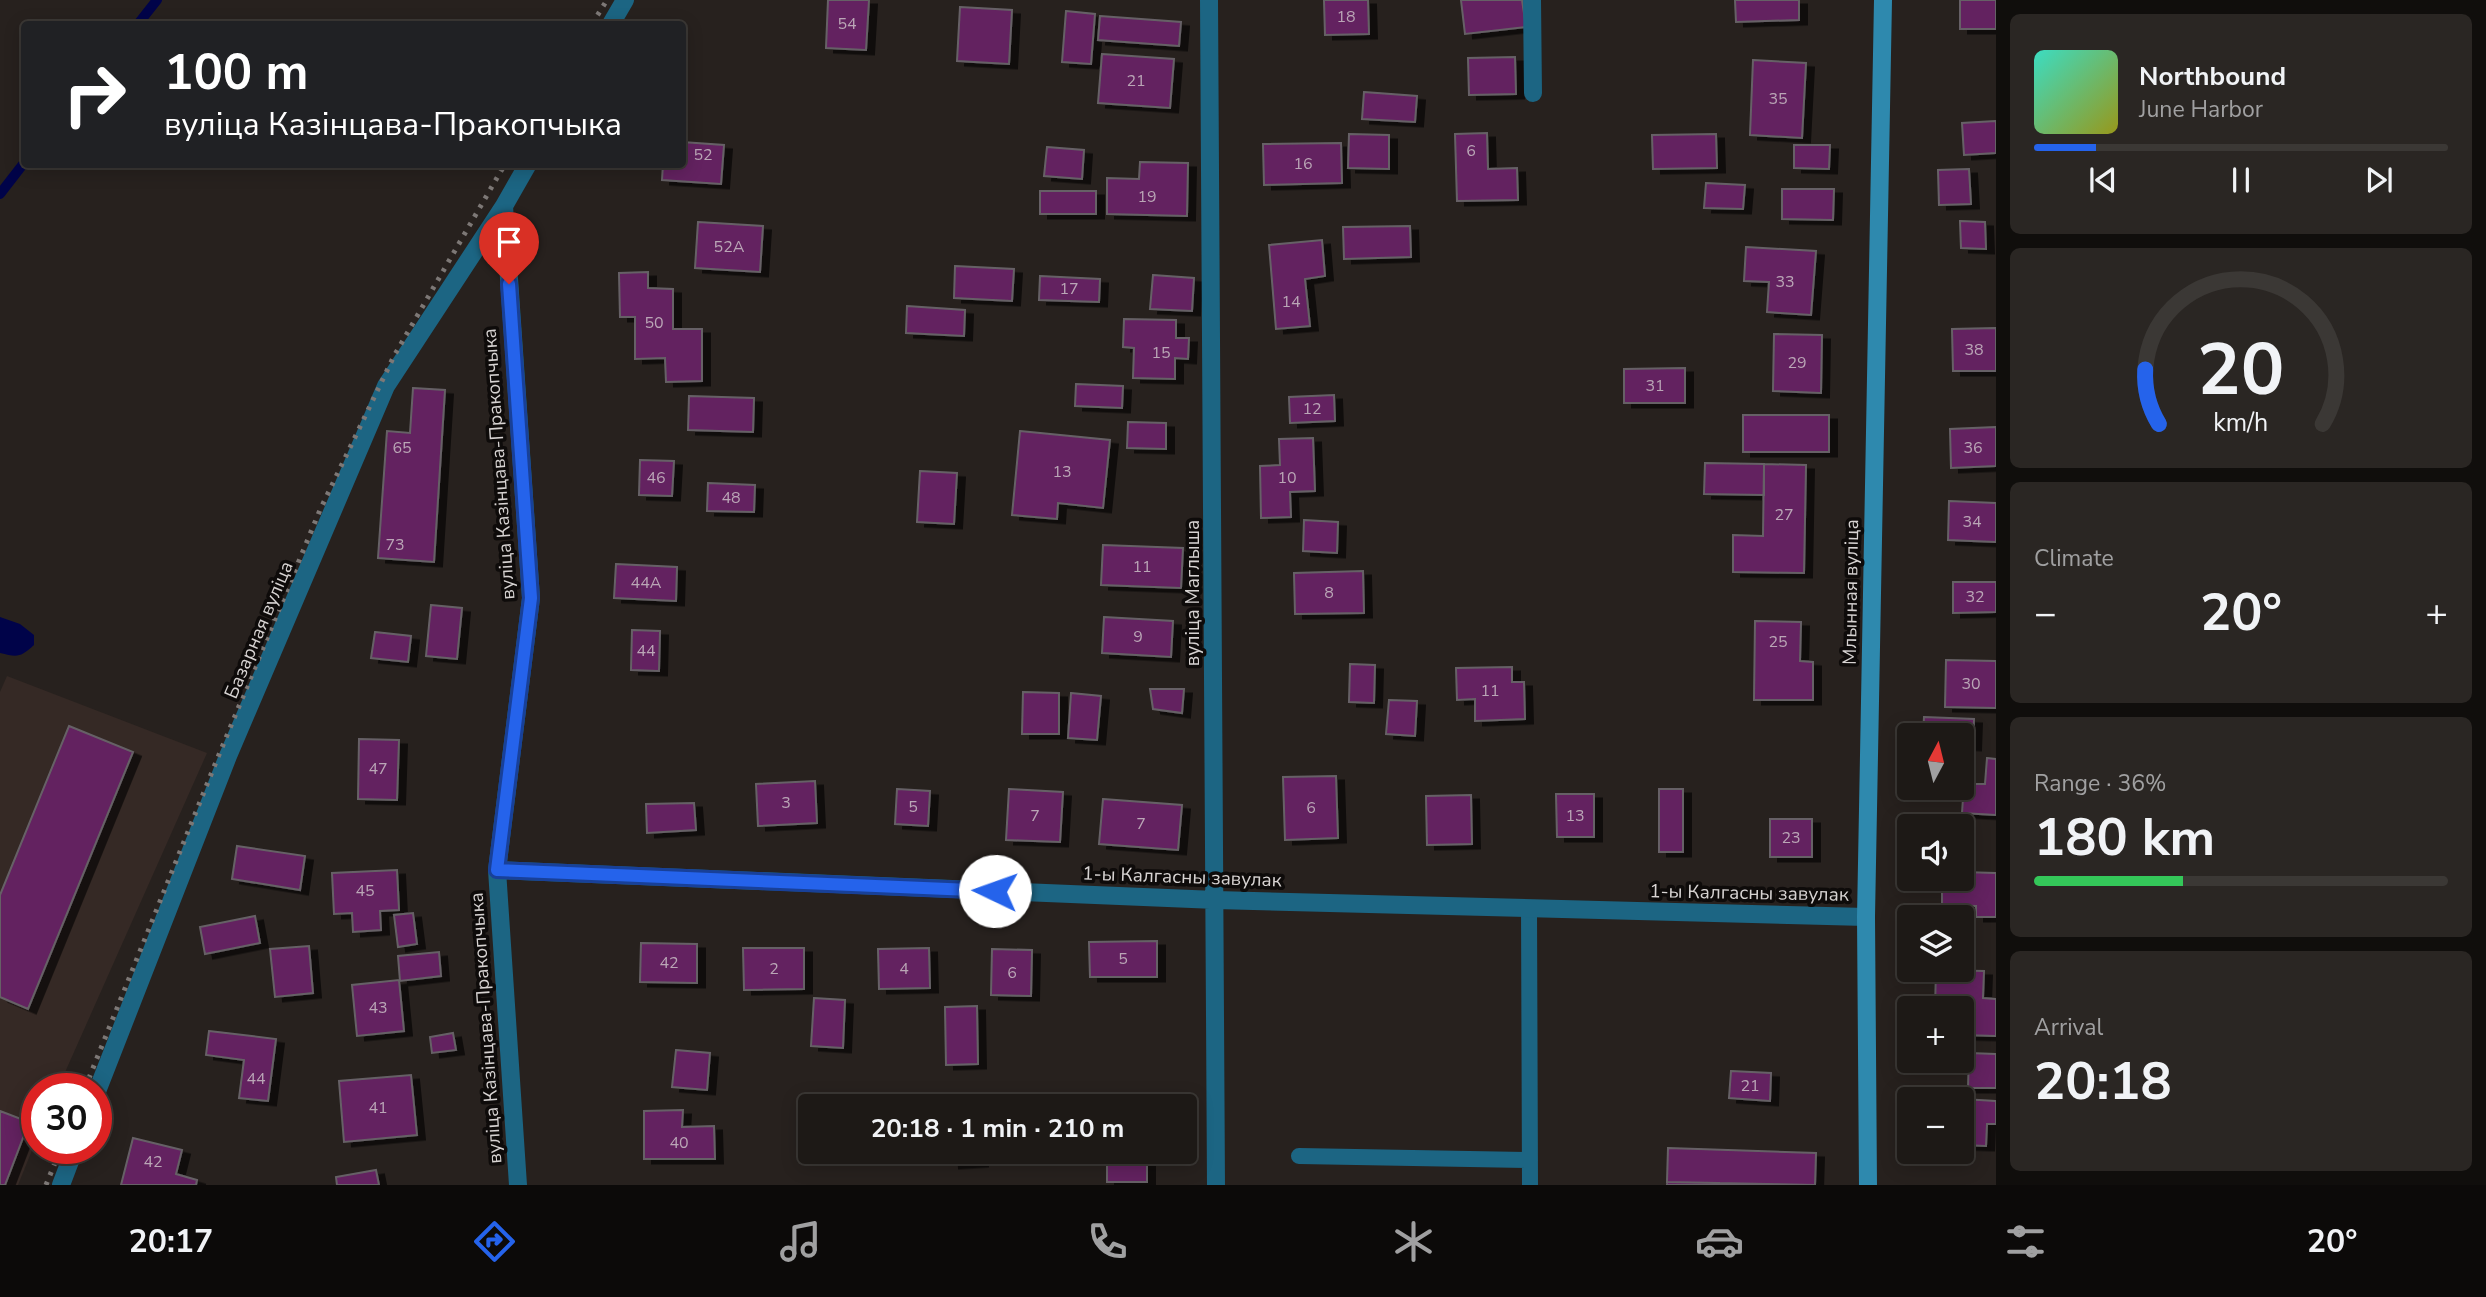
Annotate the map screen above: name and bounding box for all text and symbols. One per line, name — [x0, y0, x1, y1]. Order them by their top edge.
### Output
house number: 18 — [1336, 6, 1356, 28]
house number: 54 — [837, 13, 857, 35]
text: 100 m — [164, 39, 308, 106]
icon: right — [49, 49, 140, 140]
text: Northbound — [2139, 59, 2286, 94]
house number: 21 — [1126, 70, 1146, 92]
house number: 35 — [1768, 88, 1788, 110]
text: June Harbor — [2139, 94, 2263, 125]
text: вуліца Казінцава-Пракопчыка — [164, 103, 622, 146]
house number: 6 — [1466, 140, 1476, 162]
house number: 52 — [693, 144, 713, 166]
house number: 16 — [1293, 153, 1313, 175]
icon: previous — [2084, 161, 2122, 199]
icon: pause — [2222, 161, 2260, 199]
icon: next — [2360, 161, 2398, 199]
house number: 19 — [1137, 186, 1157, 208]
pin — [479, 212, 539, 284]
icon: arrive — [490, 223, 528, 261]
house number: 52А — [714, 236, 745, 258]
house number: 33 — [1775, 271, 1795, 293]
house number: 17 — [1059, 278, 1079, 300]
house number: 14 — [1281, 291, 1301, 313]
house number: 50 — [644, 312, 664, 334]
text: 20 — [2197, 321, 2285, 421]
street label: вуліца Казінцава-Пракопчыка — [477, 327, 521, 601]
house number: 38 — [1964, 339, 1984, 361]
house number: 15 — [1151, 342, 1171, 364]
house number: 29 — [1787, 352, 1807, 374]
house number: 31 — [1645, 375, 1665, 397]
house number: 12 — [1302, 398, 1322, 420]
text: km/h — [2213, 406, 2269, 440]
house number: 65 — [392, 437, 412, 459]
house number: 36 — [1963, 437, 1983, 459]
house number: 13 — [1052, 461, 1072, 483]
house number: 46 — [646, 467, 666, 489]
house number: 10 — [1277, 467, 1297, 489]
house number: 48 — [721, 487, 741, 509]
house number: 27 — [1774, 504, 1794, 526]
house number: 34 — [1962, 511, 1982, 533]
street label: Млынная вуліца — [1837, 519, 1865, 665]
street label: вуліца Маглыша — [1180, 520, 1206, 666]
house number: 73 — [385, 534, 405, 556]
text: Climate — [2034, 543, 2114, 574]
house number: 11 — [1132, 556, 1152, 578]
street label: Базарная вуліца — [218, 557, 300, 703]
house number: 44А — [631, 572, 662, 594]
text: 20° — [2200, 577, 2282, 648]
house number: 8 — [1324, 582, 1334, 604]
house number: 32 — [1965, 586, 1985, 608]
text: − — [2034, 588, 2057, 639]
text: + — [2425, 588, 2448, 639]
house number: 9 — [1133, 626, 1143, 648]
house number: 25 — [1768, 631, 1788, 653]
house number: 44 — [636, 640, 656, 662]
house number: 30 — [1961, 673, 1981, 695]
house number: 11 — [1480, 680, 1500, 702]
north arrow — [1897, 723, 1974, 800]
map controls — [1897, 723, 1974, 1164]
house number: 47 — [368, 758, 388, 780]
text: Range · 36% — [2034, 768, 2166, 799]
house number: 3 — [781, 792, 791, 814]
house number: 5 — [908, 796, 918, 818]
house number: 6 — [1306, 797, 1316, 819]
text: 180 km — [2034, 802, 2215, 873]
house number: 7 — [1030, 805, 1040, 827]
house number: 13 — [1565, 805, 1585, 827]
house number: 7 — [1136, 813, 1146, 835]
button: sound — [1897, 814, 1974, 891]
house number: 23 — [1781, 827, 1801, 849]
position arrow — [958, 854, 1032, 928]
street label: 1-ы Калгасны завулак — [1082, 861, 1282, 893]
street label: 1-ы Калгасны завулак — [1649, 878, 1849, 908]
house number: 45 — [355, 880, 375, 902]
street label: вуліца Казінцава-Пракопчыка — [464, 891, 508, 1165]
button: layers — [1897, 905, 1974, 982]
house number: 5 — [1118, 948, 1128, 970]
house number: 42 — [659, 952, 679, 974]
house number: 2 — [769, 958, 779, 980]
house number: 4 — [899, 958, 909, 980]
house number: 6 — [1007, 962, 1017, 984]
button: + — [1897, 996, 1974, 1073]
house number: 43 — [368, 997, 388, 1019]
text: Arrival — [2034, 1012, 2103, 1043]
text: 20:18 — [2034, 1046, 2172, 1117]
house number: 44 — [246, 1068, 266, 1090]
speed limit sign: 30 — [21, 1073, 112, 1164]
house number: 21 — [1740, 1075, 1760, 1097]
button: − — [1897, 1087, 1974, 1164]
house number: 41 — [368, 1097, 388, 1119]
text: 20:18 · 1 min · 210 m — [871, 1111, 1124, 1146]
house number: 40 — [669, 1132, 689, 1154]
house number: 42 — [143, 1151, 163, 1173]
icon: directions — [470, 1217, 519, 1266]
icon: music — [776, 1217, 825, 1266]
icon: phone — [1083, 1217, 1132, 1266]
icon: climate — [1389, 1217, 1438, 1266]
icon: car — [1695, 1217, 1744, 1266]
icon: filters — [2001, 1217, 2050, 1266]
text: 20:17 — [129, 1220, 213, 1263]
text: 20° — [2307, 1220, 2357, 1263]

